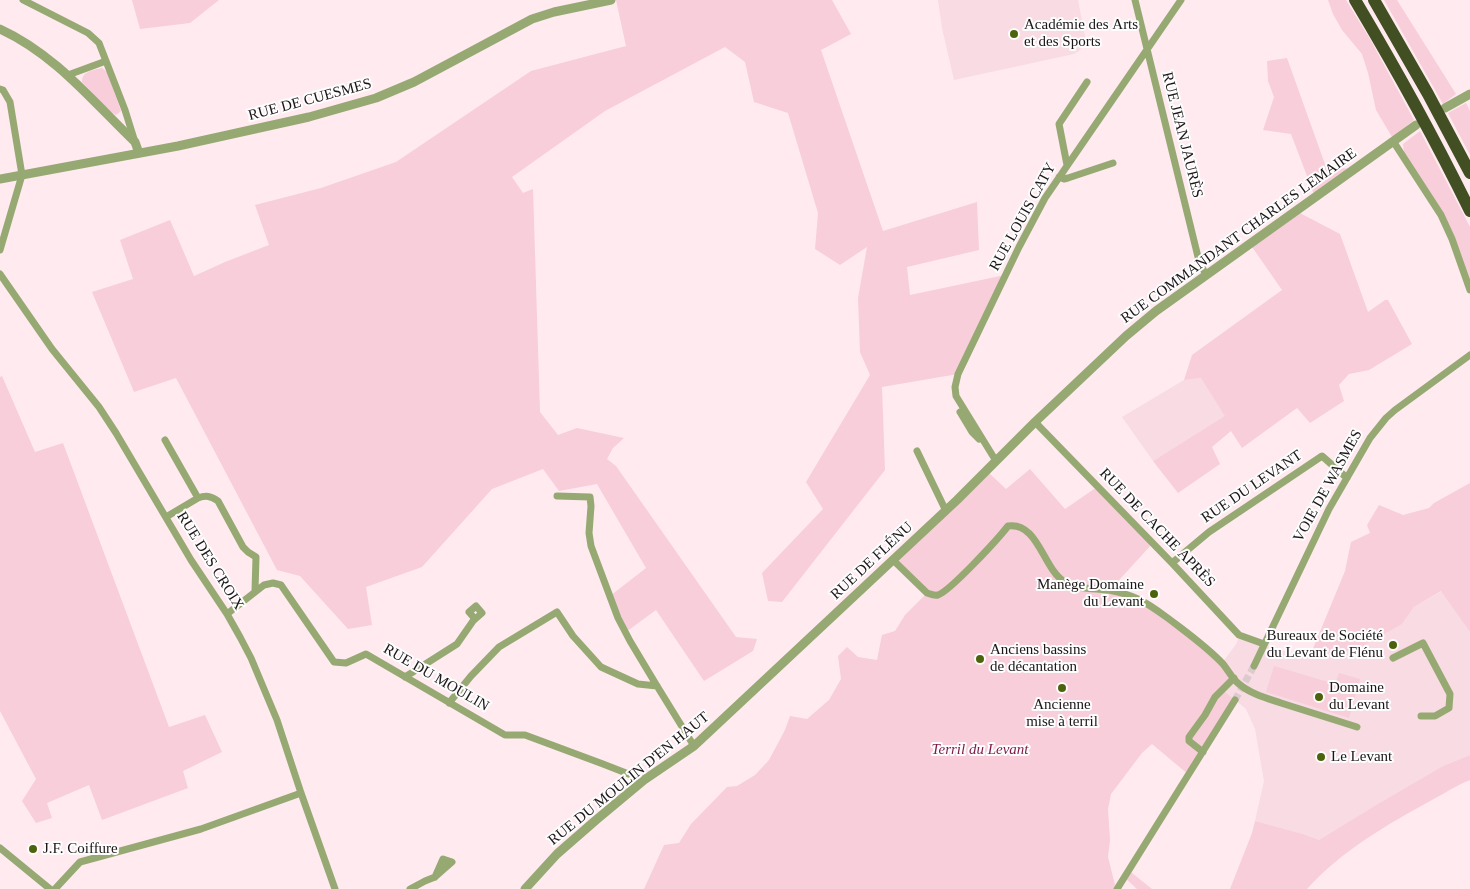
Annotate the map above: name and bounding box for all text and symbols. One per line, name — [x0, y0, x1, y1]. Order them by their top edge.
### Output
place label: Académie des Arts et des Sports — [1024, 16, 1138, 51]
marker: Académie des Arts et des Sports — [1008, 28, 1020, 40]
street label: RUE JEAN JAURÈS — [1158, 70, 1206, 200]
street label: RUE DE CUESMES — [246, 75, 374, 125]
street label: RUE COMMANDANT CHARLES LEMAIRE — [1118, 144, 1360, 328]
street label: RUE LOUIS CATY — [986, 160, 1060, 274]
street label: VOIE DE WASMES — [1290, 427, 1366, 545]
street label: RUE DU LEVANT — [1198, 447, 1306, 527]
street label: RUE DE CACHE APRÈS — [1095, 465, 1219, 591]
street label: RUE DES CROIX — [173, 509, 247, 613]
street label: RUE DE FLÉNU — [827, 518, 917, 604]
place label: Manège Domaine du Levant — [1037, 576, 1144, 611]
marker: Manège Domaine du Levant — [1148, 588, 1160, 600]
place label: Bureaux de Société du Levant de Flénu — [1266, 627, 1383, 662]
marker: Bureaux de Société du Levant de Flénu — [1387, 639, 1399, 651]
street label: RUE DU MOULIN — [380, 640, 492, 716]
place label: Anciens bassins de décantation — [990, 641, 1086, 676]
marker: Anciens bassins de décantation — [974, 653, 986, 665]
place label: Domaine du Levant — [1329, 679, 1389, 714]
marker: Ancienne mise à terril — [1056, 682, 1068, 694]
marker: Domaine du Levant — [1313, 691, 1325, 703]
place label: Ancienne mise à terril — [1026, 696, 1098, 731]
street label: RUE DU MOULIN D'EN HAUT — [545, 708, 713, 850]
park label: Terril du Levant — [932, 741, 1028, 759]
place label: Le Levant — [1331, 748, 1392, 766]
marker: Le Levant — [1315, 751, 1327, 763]
place label: J.F. Coiffure — [43, 840, 118, 858]
marker: J.F. Coiffure — [27, 843, 39, 855]

